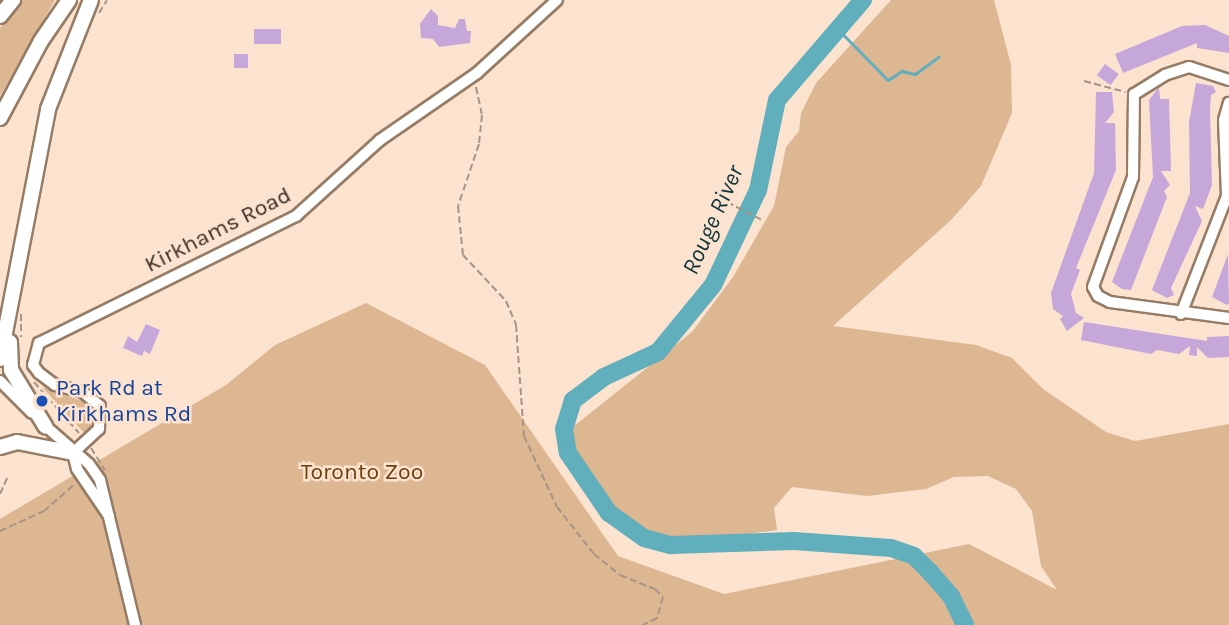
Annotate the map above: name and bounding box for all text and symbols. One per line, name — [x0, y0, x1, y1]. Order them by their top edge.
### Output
water label: Rouge River — [676, 161, 750, 279]
street label: Kirkhams Road — [140, 181, 296, 279]
place label: Park Rd at Kirkhams Rd — [56, 374, 191, 428]
marker: Park Rd at Kirkhams Rd — [34, 393, 50, 409]
park label: Toronto Zoo — [301, 458, 423, 486]

